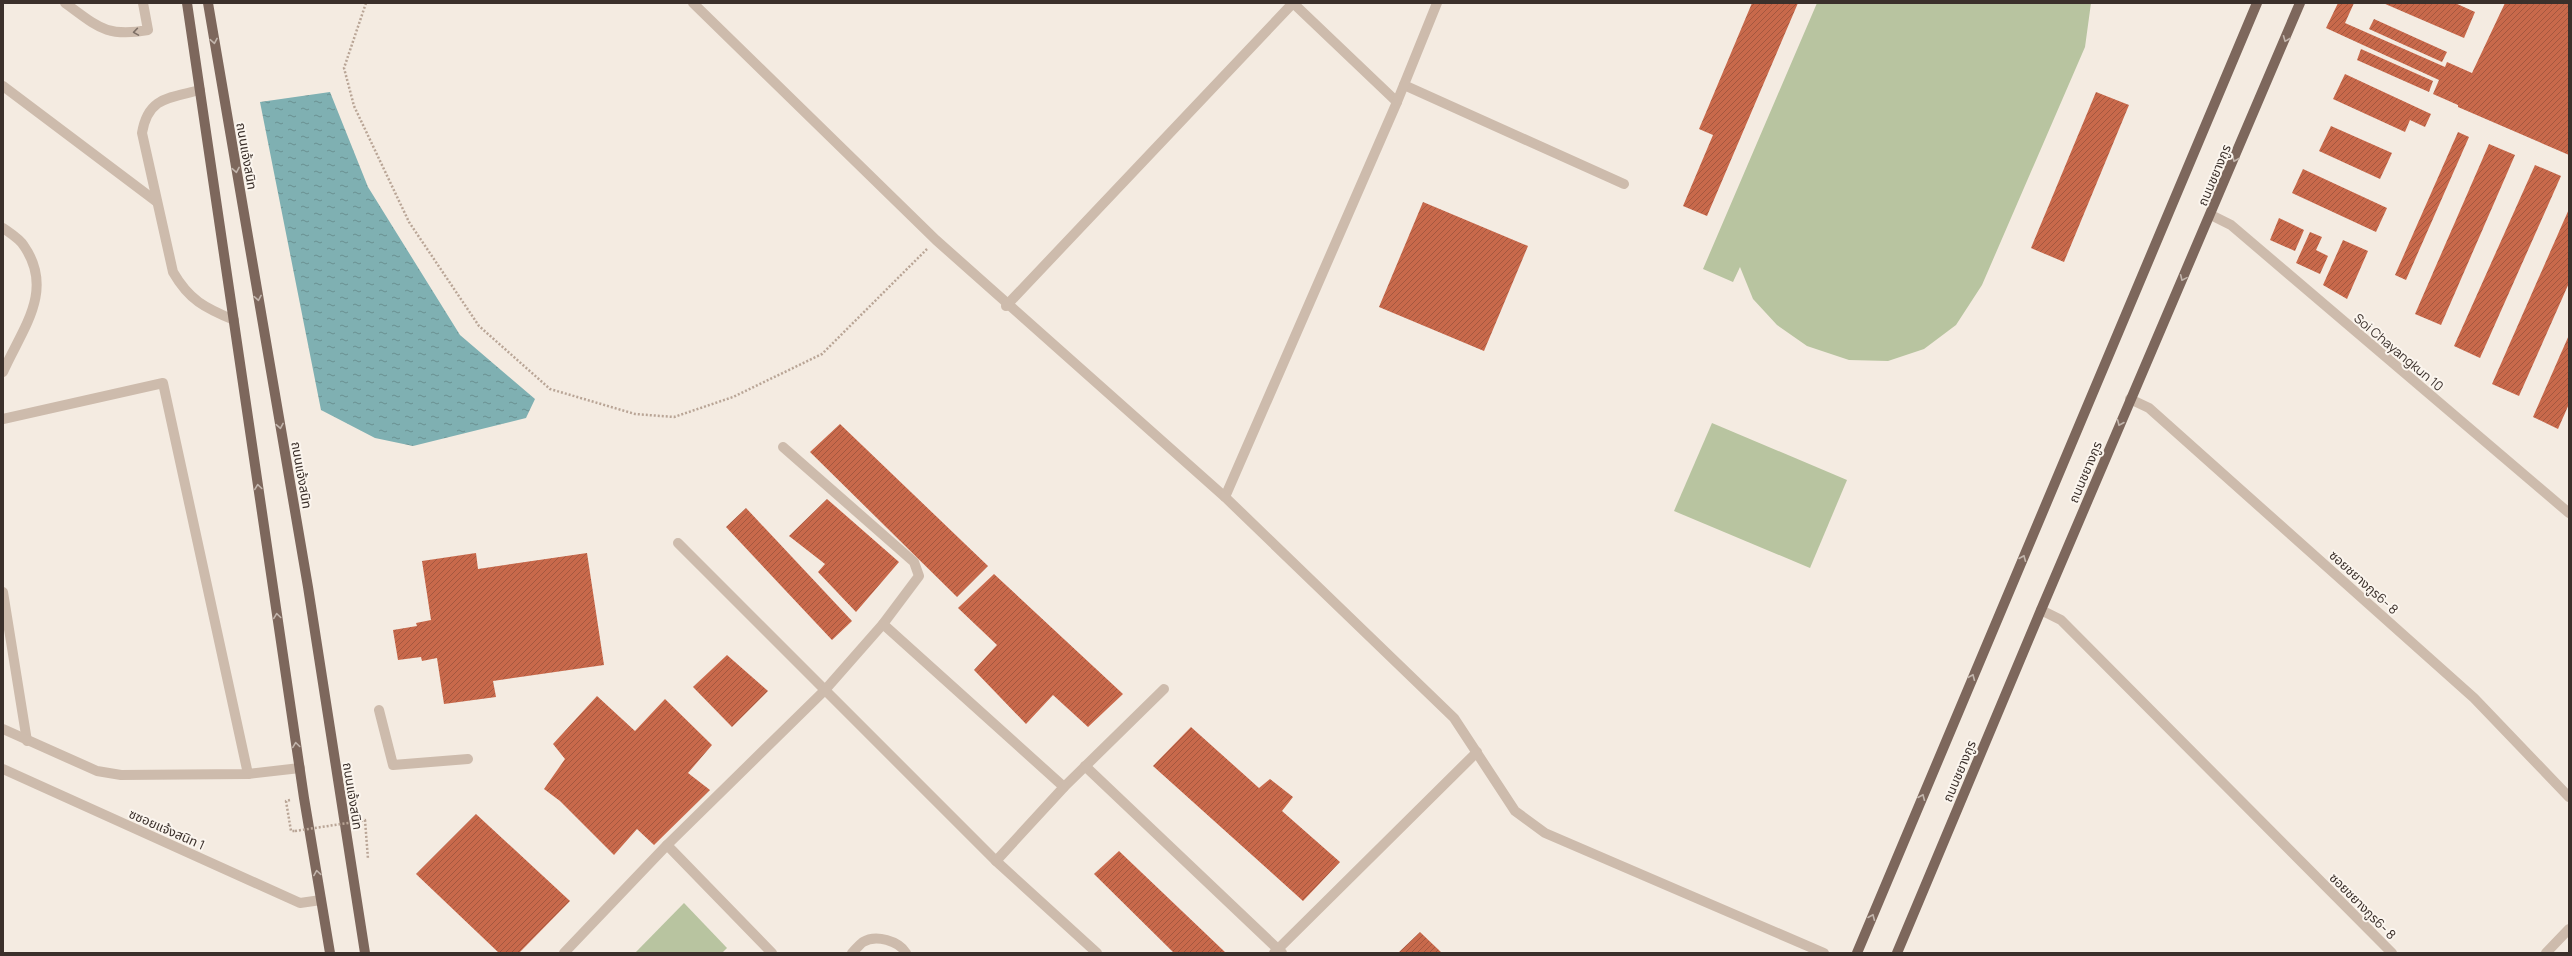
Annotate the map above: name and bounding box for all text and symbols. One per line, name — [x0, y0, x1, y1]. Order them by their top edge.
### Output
one-way arrow — [133, 27, 139, 36]
one-way arrow — [2282, 36, 2290, 43]
one-way arrow — [209, 38, 218, 45]
street label: ถนนแจ้งสนิท — [232, 121, 262, 191]
street label: ถนนชยางกูร — [2193, 142, 2235, 208]
one-way arrow — [2232, 155, 2240, 162]
one-way arrow — [231, 166, 240, 173]
one-way arrow — [2180, 275, 2188, 282]
one-way arrow — [253, 295, 262, 301]
street label: Soi Chayangkun 10 — [2350, 309, 2448, 395]
one-way arrow — [2117, 418, 2125, 426]
one-way arrow — [275, 423, 284, 429]
street label: ถนนชยางกูร — [2064, 439, 2106, 505]
street label: ถนนแจ้งสนิท — [287, 440, 317, 510]
one-way arrow — [254, 484, 263, 491]
street label: ซอยชยางกูร6- 8 — [2326, 546, 2402, 618]
one-way arrow — [2018, 554, 2026, 562]
one-way arrow — [273, 613, 282, 619]
one-way arrow — [1968, 674, 1976, 681]
street label: ถนนชยางกูร — [1938, 738, 1980, 804]
one-way arrow — [292, 742, 301, 748]
street label: ถนนแจ้งสนิท — [339, 761, 367, 831]
one-way arrow — [1917, 794, 1925, 802]
street label: ซซอยแจ้งสนิท 1 — [126, 804, 208, 854]
street label: ซอยชยางกูร6- 8 — [2326, 869, 2400, 943]
one-way arrow — [313, 870, 321, 876]
one-way arrow — [1867, 914, 1875, 921]

